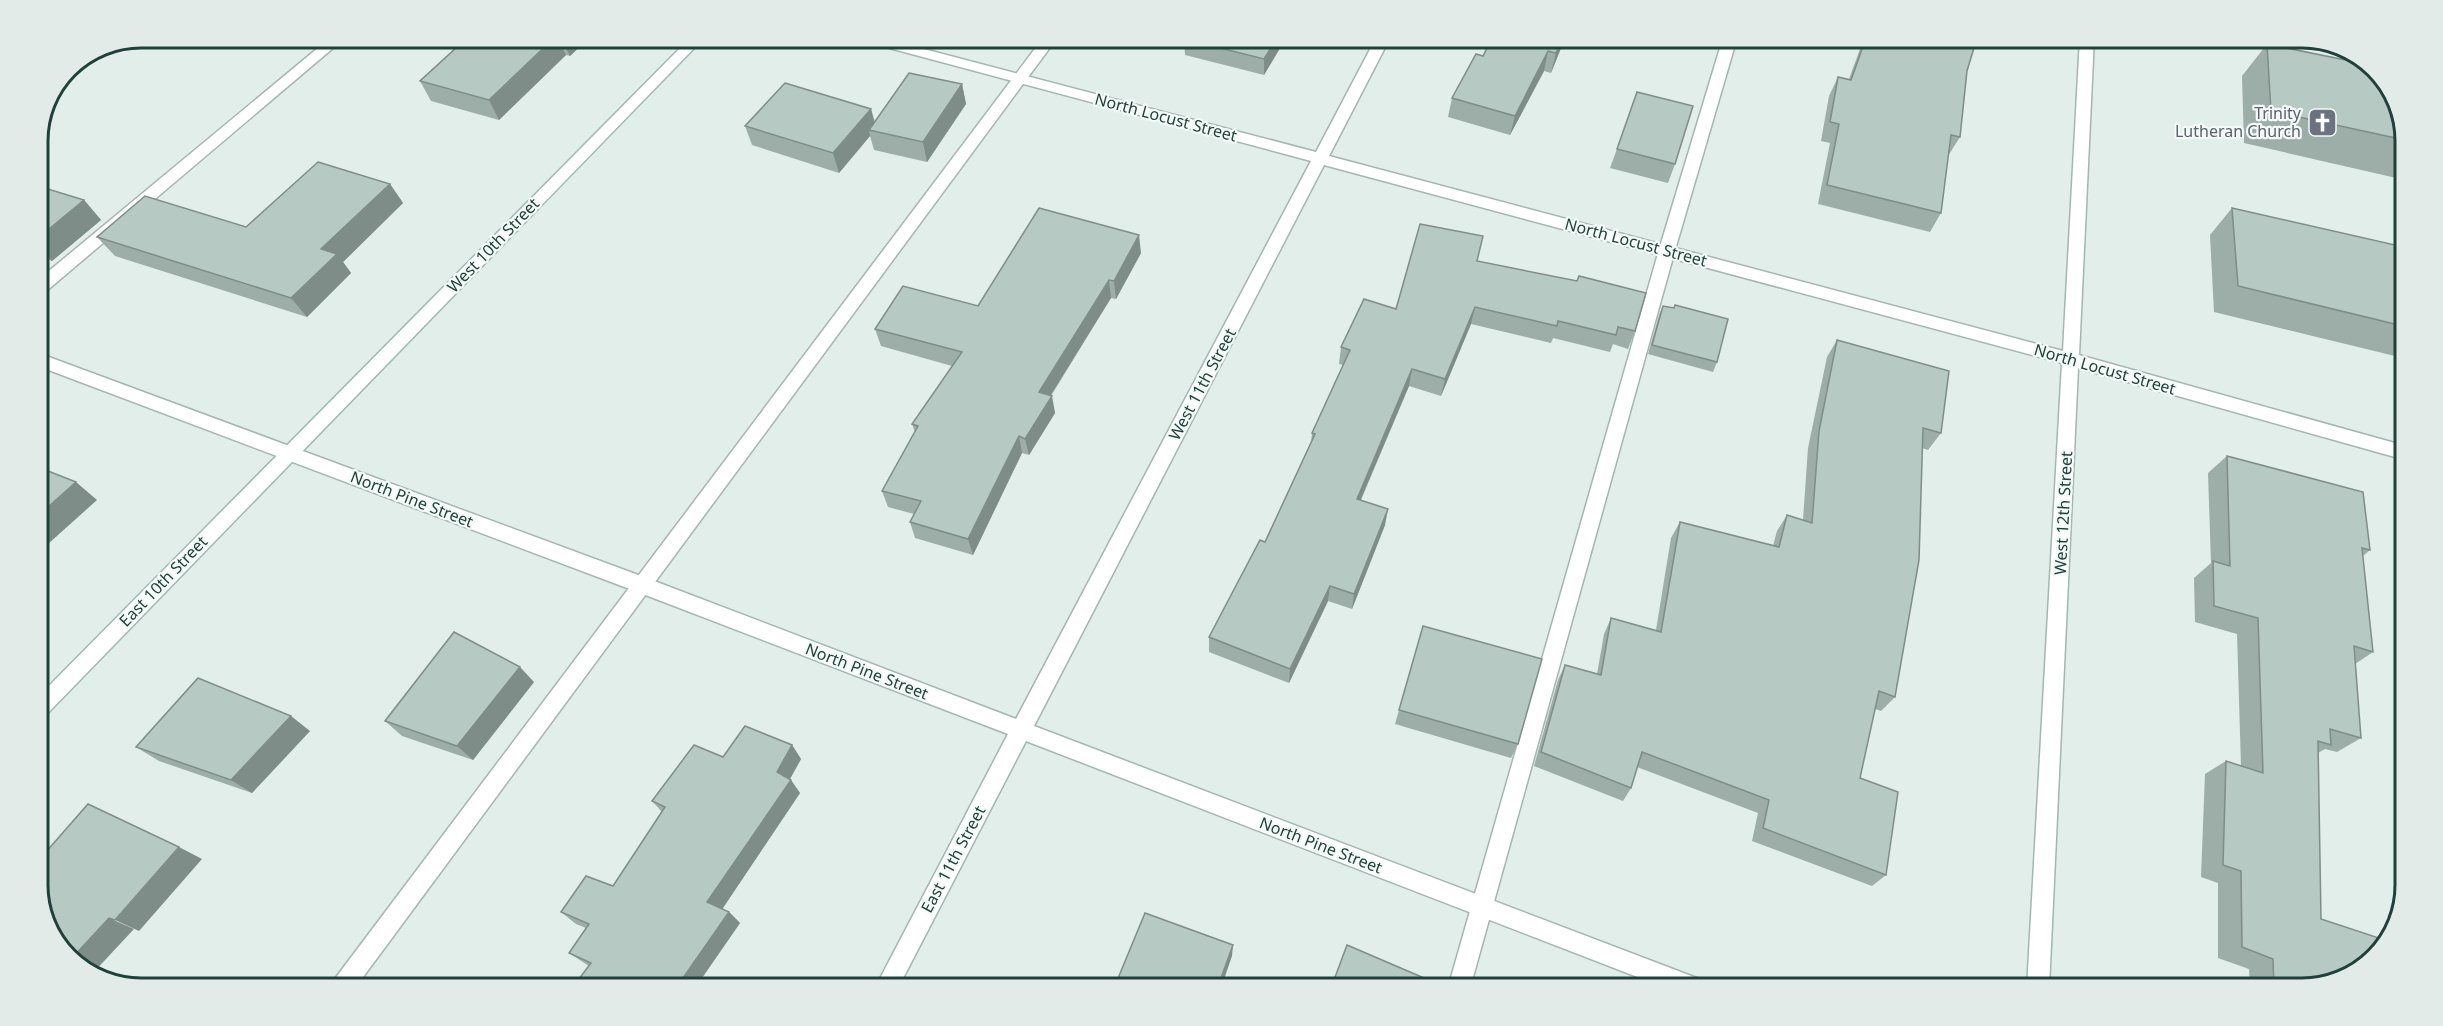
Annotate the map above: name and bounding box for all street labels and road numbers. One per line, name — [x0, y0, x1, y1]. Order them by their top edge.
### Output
street label: North Locust Street — [1093, 87, 1240, 147]
street label: West 10th Street — [442, 193, 544, 297]
street label: North Locust Street — [1563, 212, 1710, 272]
street label: West 11th Street — [1163, 324, 1241, 444]
street label: North Locust Street — [2032, 338, 2178, 400]
street label: West 12th Street — [2049, 450, 2077, 575]
street label: North Pine Street — [347, 465, 477, 533]
street label: East 10th Street — [114, 531, 212, 631]
street label: North Pine Street — [802, 637, 932, 705]
street label: East 11th Street — [916, 801, 991, 916]
street label: North Pine Street — [1256, 811, 1386, 879]

